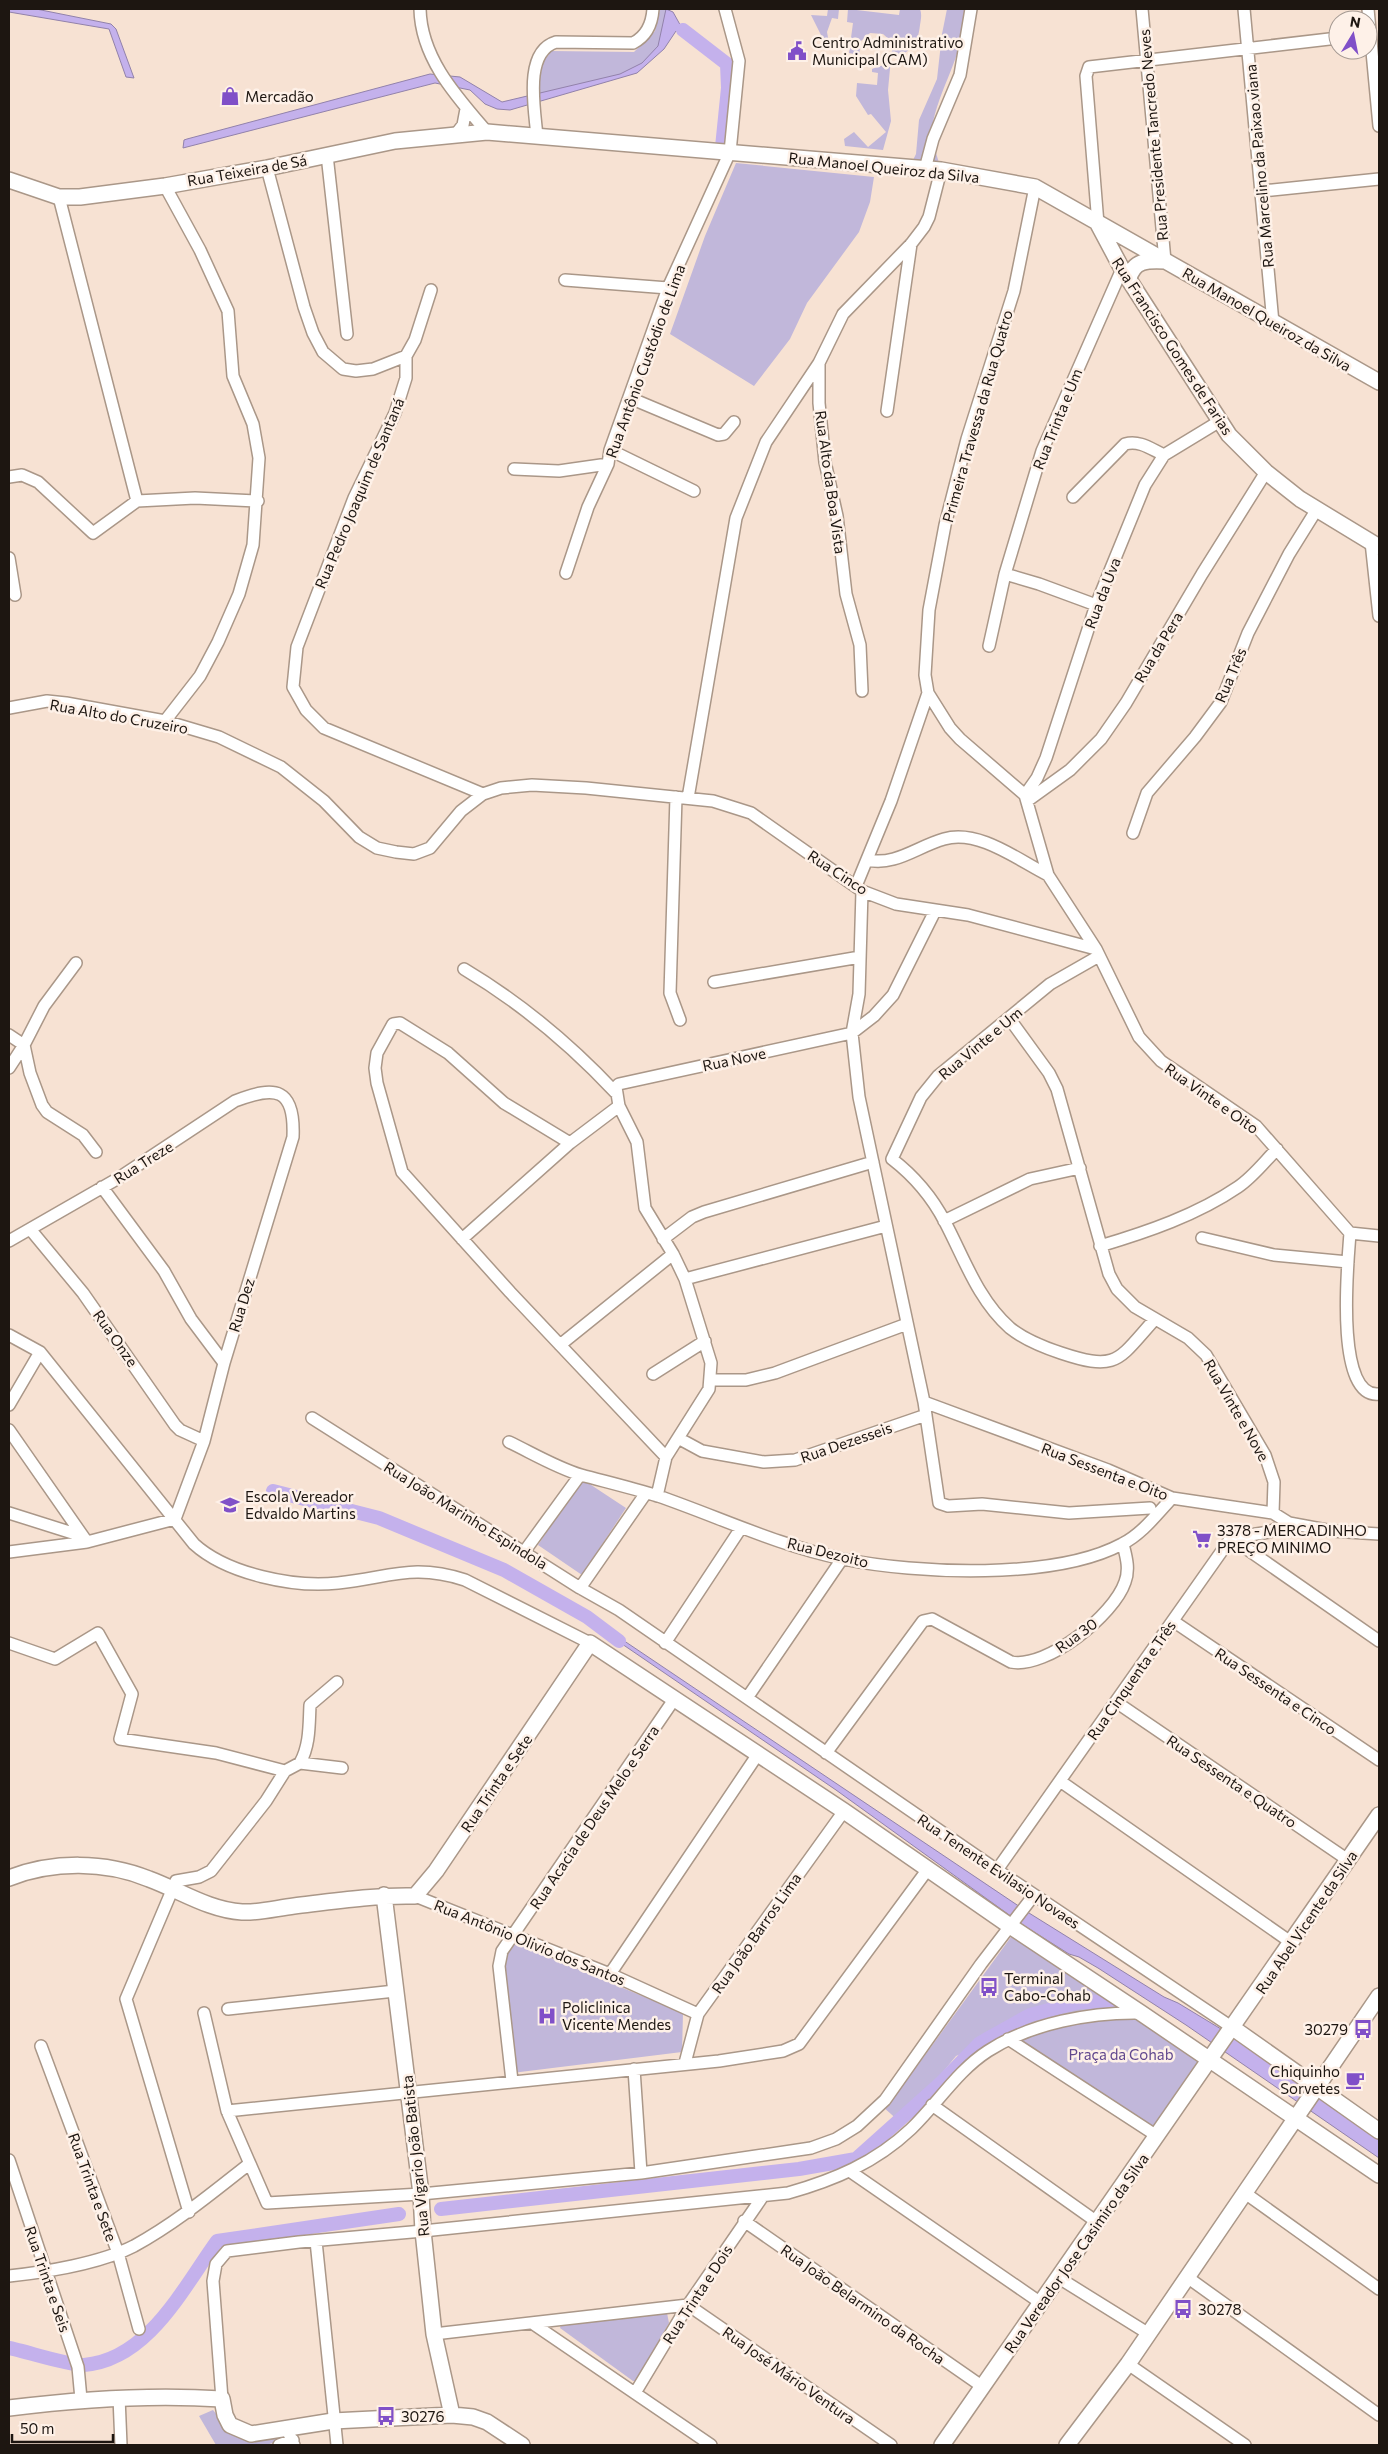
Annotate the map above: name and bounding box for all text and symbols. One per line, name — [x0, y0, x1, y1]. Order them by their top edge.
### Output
north arrow — [1328, 10, 1378, 60]
text: N — [1349, 12, 1362, 31]
street label: Rua Presidente Tancredo Neves — [1135, 28, 1171, 242]
place label: Centro Administrativo Municipal (CAM) — [812, 33, 964, 68]
public building icon: Centro Administrativo Municipal (CAM) — [786, 40, 808, 62]
street label: Rua Marcelino da Paixao viana — [1241, 63, 1277, 269]
shop icon: Mercadão — [219, 85, 241, 107]
place label: Mercadão — [245, 87, 314, 105]
street label: Rua Manoel Queiroz da Silva — [788, 148, 980, 186]
street label: Rua Teixeira de Sá — [186, 151, 308, 189]
street label: Rua Francisco Gomes de Farias — [1109, 254, 1237, 438]
street label: Rua Antônio Custódio de Lima — [601, 262, 689, 460]
street label: Rua Manoel Queiroz da Silva — [1179, 263, 1355, 375]
street label: Primeira Travessa da Rua Quatro — [938, 308, 1016, 524]
street label: Rua Trinta e Um — [1029, 366, 1085, 472]
street label: Rua Pedro Joaquim de Santaná — [311, 395, 407, 591]
street label: Rua Alto da Boa Vista — [812, 409, 850, 555]
street label: Rua da Uva — [1080, 555, 1124, 631]
street label: Rua da Pera — [1130, 608, 1186, 686]
street label: Rua Três — [1210, 645, 1250, 705]
street label: Rua Alto do Cruzeiro — [48, 695, 190, 737]
street label: Rua Cinco — [805, 846, 872, 898]
street label: Rua Vinte e Um — [935, 1003, 1025, 1083]
street label: Rua Nove — [701, 1043, 767, 1075]
street label: Rua Vinte e Oito — [1162, 1059, 1262, 1137]
street label: Rua Treze — [110, 1137, 176, 1187]
street label: Rua Dez — [224, 1276, 258, 1334]
street label: Rua Onze — [90, 1306, 142, 1370]
street label: Rua Vinte e Nove — [1201, 1356, 1274, 1464]
street label: Rua Dezesseis — [798, 1418, 894, 1466]
street label: Rua Sessenta e Oito — [1039, 1438, 1171, 1504]
street label: Rua João Marinho Espindola — [381, 1457, 551, 1573]
place label: Escola Vereador Edvaldo Martins — [245, 1487, 356, 1522]
school or university icon: Escola Vereador Edvaldo Martins — [219, 1494, 241, 1516]
place label: 3378 - MERCADINHO PREÇO MINIMO — [1217, 1521, 1367, 1556]
supermarket icon: 3378 - MERCADINHO PREÇO MINIMO — [1191, 1528, 1213, 1550]
street label: Rua Dezoito — [785, 1533, 871, 1571]
street label: Rua 30 — [1052, 1614, 1100, 1656]
street label: Rua Cinquenta e Três — [1083, 1617, 1179, 1743]
street label: Rua Sessenta e Cinco — [1212, 1644, 1340, 1738]
street label: Rua Acacia de Deus Melo e Serra — [526, 1722, 662, 1912]
street label: Rua Trinta e Sete — [457, 1731, 535, 1835]
street label: Rua Sessenta e Quatro — [1164, 1731, 1300, 1831]
street label: Rua Tenente Evilasio Novaes — [914, 1810, 1084, 1932]
street label: Rua Abel Vicente da Silva — [1251, 1847, 1361, 1997]
street label: Rua João Barros Lima — [708, 1869, 804, 1997]
street label: Rua Antônio Olivio dos Santos — [432, 1895, 628, 1989]
place label: Terminal Cabo-Cohab — [1004, 1969, 1091, 2004]
bus stop icon: Terminal Cabo-Cohab — [978, 1976, 1000, 1998]
place label: Policlinica Vicente Mendes — [562, 1998, 671, 2033]
hospital icon: Policlinica Vicente Mendes — [536, 2005, 558, 2027]
bus stop icon: 30279 — [1352, 2018, 1374, 2040]
place label: 30279 — [1304, 2020, 1348, 2038]
park label: Praça da Cohab — [1068, 2045, 1174, 2063]
place label: Chiquinho Sorvetes — [1270, 2062, 1340, 2097]
cafe icon: Chiquinho Sorvetes — [1344, 2069, 1366, 2091]
street label: Rua Vigario João Batista — [398, 2074, 432, 2238]
street label: Rua Trinta e Sete — [65, 2130, 121, 2244]
street label: Rua Vereador Jose Casimiro da Silva — [1000, 2150, 1152, 2356]
street label: Rua Trinta e Seis — [21, 2224, 75, 2335]
street label: Rua João Belarmino da Rocha — [777, 2240, 949, 2368]
street label: Rua Trinta e Dois — [658, 2241, 736, 2347]
bus stop icon: 30278 — [1172, 2298, 1194, 2320]
place label: 30278 — [1198, 2300, 1242, 2318]
street label: Rua José Mário Ventura — [719, 2322, 859, 2428]
bus stop icon: 30276 — [375, 2405, 397, 2427]
place label: 30276 — [401, 2407, 445, 2425]
scale bar — [12, 2412, 114, 2444]
text: 50 m — [20, 2419, 54, 2437]

